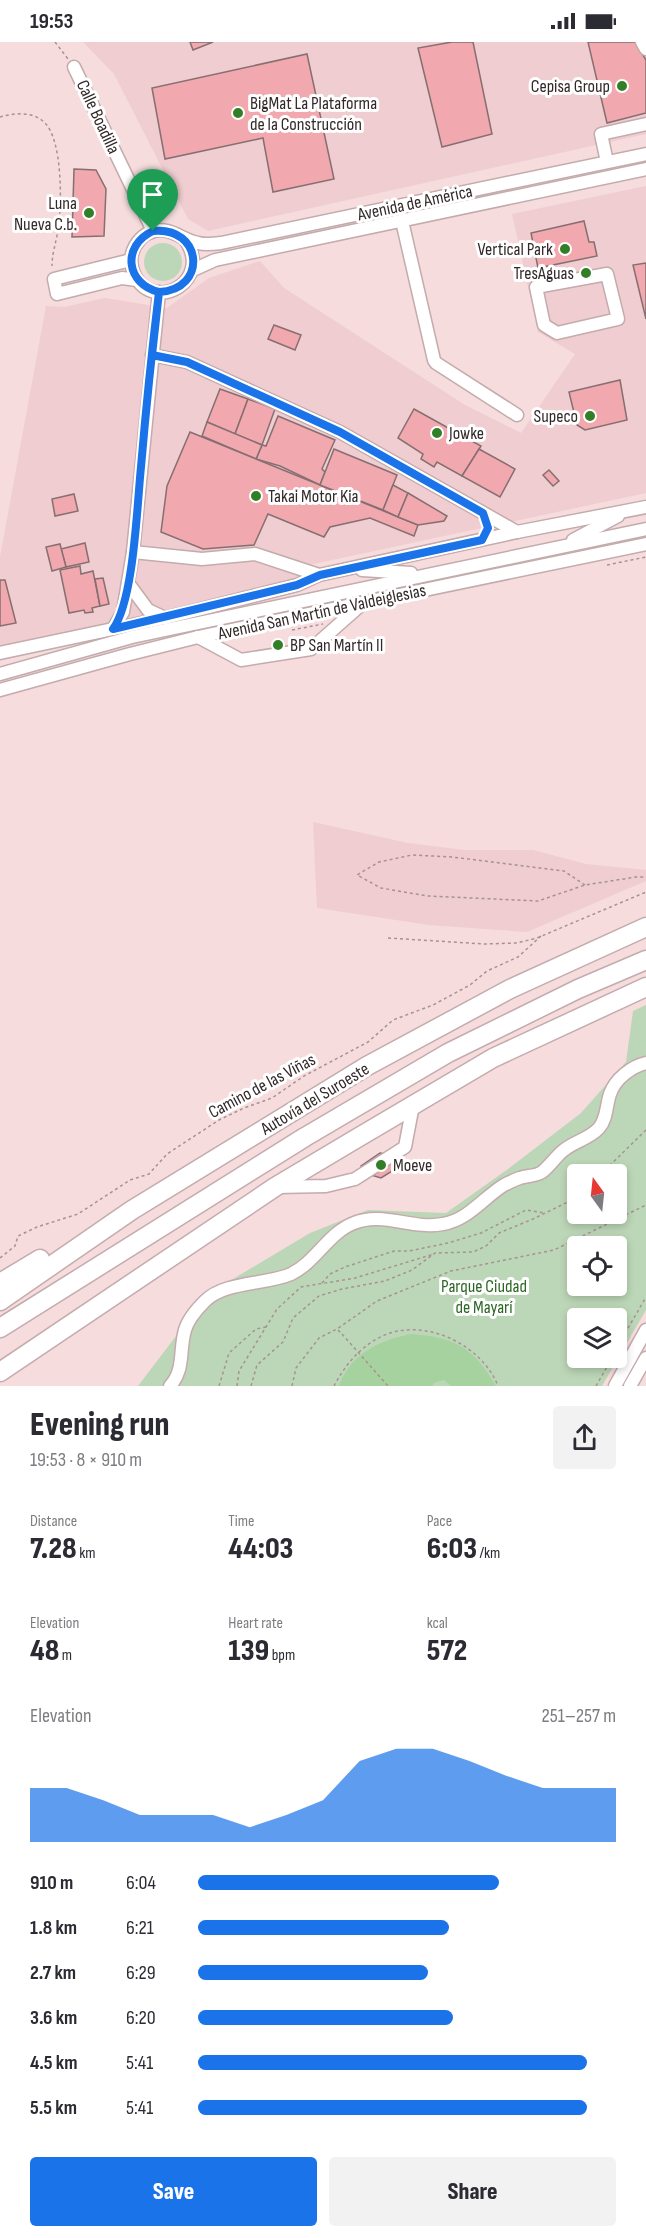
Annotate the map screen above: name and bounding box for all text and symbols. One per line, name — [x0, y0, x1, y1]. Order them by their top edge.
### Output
text: 19:53 — [30, 8, 73, 35]
place label: Cepisa Group — [531, 76, 610, 97]
street label: Calle Boadilla — [72, 77, 124, 157]
marker: Cepisa Group — [615, 79, 629, 93]
place label: BigMat La Plataforma de la Construcción — [250, 93, 377, 135]
marker: BigMat La Plataforma de la Construcción — [231, 106, 245, 120]
pin — [127, 169, 178, 231]
icon: arrive — [136, 178, 169, 211]
street label: Avenida de América — [355, 181, 474, 226]
place label: Luna Nueva C.b. — [14, 193, 77, 235]
marker: Luna Nueva C.b. — [82, 206, 96, 220]
place label: Vertical Park — [478, 239, 553, 260]
marker: Vertical Park — [558, 242, 572, 256]
place label: TresAguas — [513, 263, 574, 284]
marker: TresAguas — [579, 266, 593, 280]
place label: Supeco — [533, 406, 578, 427]
marker: Supeco — [583, 409, 597, 423]
place label: Jowke — [448, 423, 484, 444]
marker: Jowke — [430, 426, 444, 440]
place label: Takai Motor Kia — [268, 486, 359, 507]
marker: Takai Motor Kia — [249, 489, 263, 503]
street label: Avenida San Martín de Valdeiglesias — [215, 580, 428, 645]
place label: BP San Martín II — [290, 635, 383, 656]
marker: BP San Martín II — [271, 638, 285, 652]
street label: Camino de las Viñas — [205, 1049, 319, 1123]
street label: Autovía del Suroeste — [256, 1058, 373, 1140]
place label: Moeve — [393, 1155, 432, 1176]
marker: Moeve — [374, 1158, 388, 1172]
north arrow — [567, 1164, 627, 1224]
map controls — [567, 1164, 627, 1368]
button: locate — [567, 1236, 627, 1296]
park label: Parque Ciudad de Mayarí — [441, 1276, 527, 1318]
button: layers — [567, 1308, 627, 1368]
text: Evening run — [30, 1405, 170, 1445]
button: share — [553, 1406, 616, 1469]
text: 19:53 · 8 × 910 m — [30, 1448, 142, 1472]
text: Distance — [30, 1512, 77, 1531]
text: Time — [228, 1512, 255, 1531]
text: Pace — [427, 1512, 452, 1531]
text: 7.28 — [30, 1531, 77, 1567]
text: 44:03 — [228, 1531, 293, 1567]
text: 6:03 — [427, 1531, 477, 1567]
text: km — [77, 1544, 96, 1563]
text: /km — [477, 1544, 500, 1563]
text: Elevation — [30, 1614, 79, 1633]
text: Heart rate — [228, 1614, 283, 1633]
text: kcal — [427, 1614, 448, 1633]
text: 48 — [30, 1633, 59, 1669]
text: 139 — [228, 1633, 269, 1669]
text: 572 — [427, 1633, 467, 1669]
text: m — [59, 1646, 72, 1665]
text: bpm — [269, 1646, 295, 1665]
text: Elevation — [30, 1704, 92, 1728]
text: 251–257 m — [541, 1704, 616, 1728]
text: 910 m — [30, 1871, 73, 1895]
text: 6:04 — [126, 1871, 156, 1895]
text: 1.8 km — [30, 1916, 77, 1940]
text: 6:21 — [126, 1916, 154, 1940]
text: 2.7 km — [30, 1961, 76, 1985]
text: 6:29 — [126, 1961, 156, 1985]
text: 3.6 km — [30, 2006, 77, 2030]
text: 6:20 — [126, 2006, 156, 2030]
text: 4.5 km — [30, 2051, 77, 2075]
text: 5:41 — [126, 2051, 153, 2075]
text: 5.5 km — [30, 2096, 77, 2120]
text: 5:41 — [126, 2096, 153, 2120]
button: Save — [30, 2157, 317, 2226]
button: Share — [329, 2157, 616, 2226]

